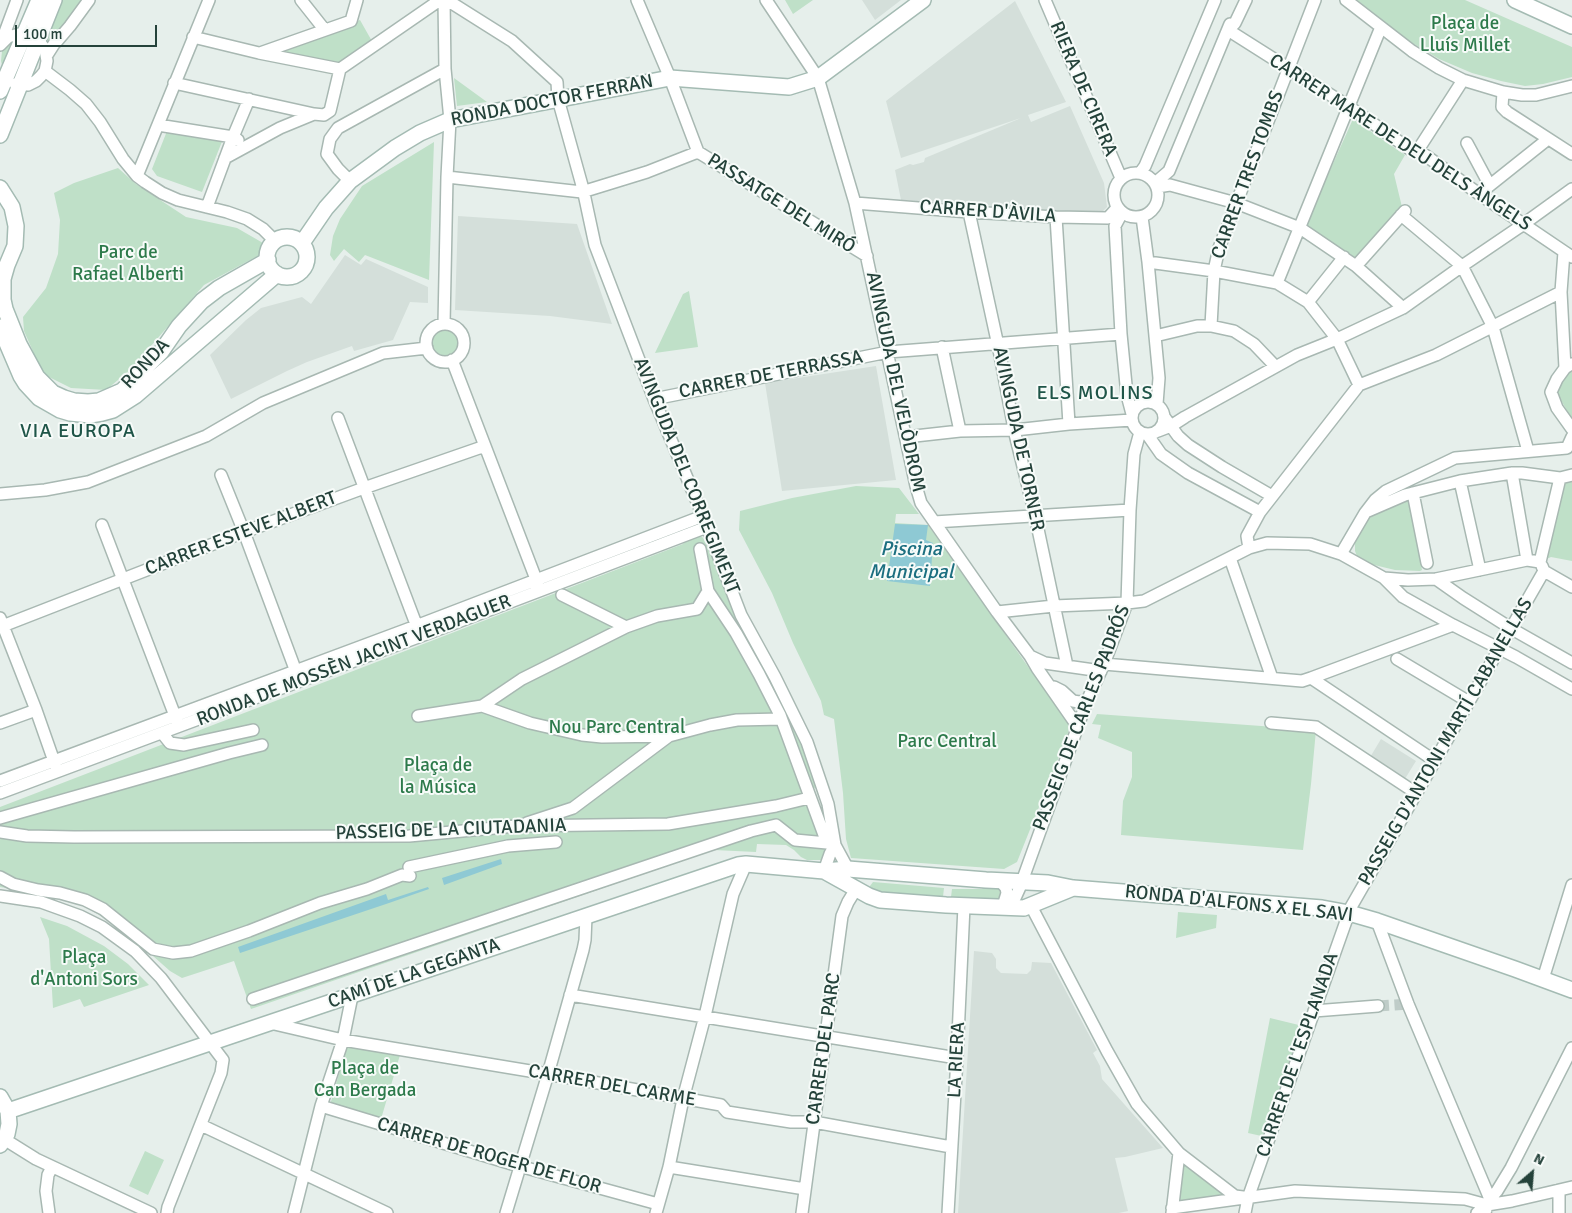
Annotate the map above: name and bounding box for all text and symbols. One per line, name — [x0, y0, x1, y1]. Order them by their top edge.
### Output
park label: Plaça de Lluís Millet — [1420, 13, 1510, 57]
scale bar — [18, 15, 160, 47]
street label: RIERA DE CIRERA — [1044, 18, 1122, 160]
text: 100 m — [23, 25, 63, 43]
street label: CARRER MARE DE DEU DELS ÀNGELS — [1265, 50, 1535, 236]
street label: RONDA DOCTOR FERRAN — [449, 70, 655, 132]
street label: CARRER TRES TOMBS — [1207, 88, 1289, 262]
street label: PASSATGE DEL MIRÓ — [703, 149, 859, 259]
street label: CARRER D'ÀVILA — [919, 196, 1057, 228]
park label: Parc de Rafael Alberti — [72, 242, 184, 286]
street label: AVINGUDA DEL VELÒDROM — [860, 270, 930, 494]
street label: RONDA — [117, 334, 175, 394]
street label: AVINGUDA DE TORNER — [987, 345, 1049, 533]
street label: CARRER DE TERRASSA — [677, 346, 865, 404]
street label: AVINGUDA DEL CORREGIMENT — [628, 354, 744, 598]
district label: ELS MOLINS — [1035, 382, 1155, 406]
district label: VIA EUROPA — [19, 420, 137, 444]
street label: CARRER ESTEVE ALBERT — [142, 487, 340, 581]
water label: Piscina Municipal — [868, 538, 954, 585]
street label: RONDA DE MOSSÈN JACINT VERDAGUER — [194, 590, 514, 732]
street label: PASSEIG D'ANTONI MARTÍ CABANELLAS — [1354, 594, 1538, 890]
street label: PASSEIG DE CARLES PADRÓS — [1028, 602, 1136, 834]
park label: Nou Parc Central — [548, 717, 686, 739]
park label: Parc Central — [897, 731, 997, 753]
park label: Plaça de la Música — [399, 755, 477, 799]
street label: PASSEIG DE LA CIUTADANIA — [335, 815, 567, 845]
street label: RONDA D'ALFONS X EL SAVI — [1124, 881, 1354, 927]
street label: CAMÍ DE LA GEGANTA — [325, 934, 503, 1014]
park label: Plaça d'Antoni Sors — [30, 947, 138, 991]
street label: CARRER DE L'ESPLANADA — [1252, 950, 1344, 1160]
street label: CARRER DEL PARC — [802, 972, 846, 1126]
street label: LA RIERA — [944, 1021, 970, 1099]
park label: Plaça de Can Bergada — [314, 1058, 416, 1102]
street label: CARRER DEL CARME — [526, 1060, 698, 1112]
street label: CARRER DE ROGER DE FLOR — [374, 1113, 604, 1199]
north arrow — [1507, 1148, 1557, 1198]
text: N — [1531, 1149, 1547, 1169]

